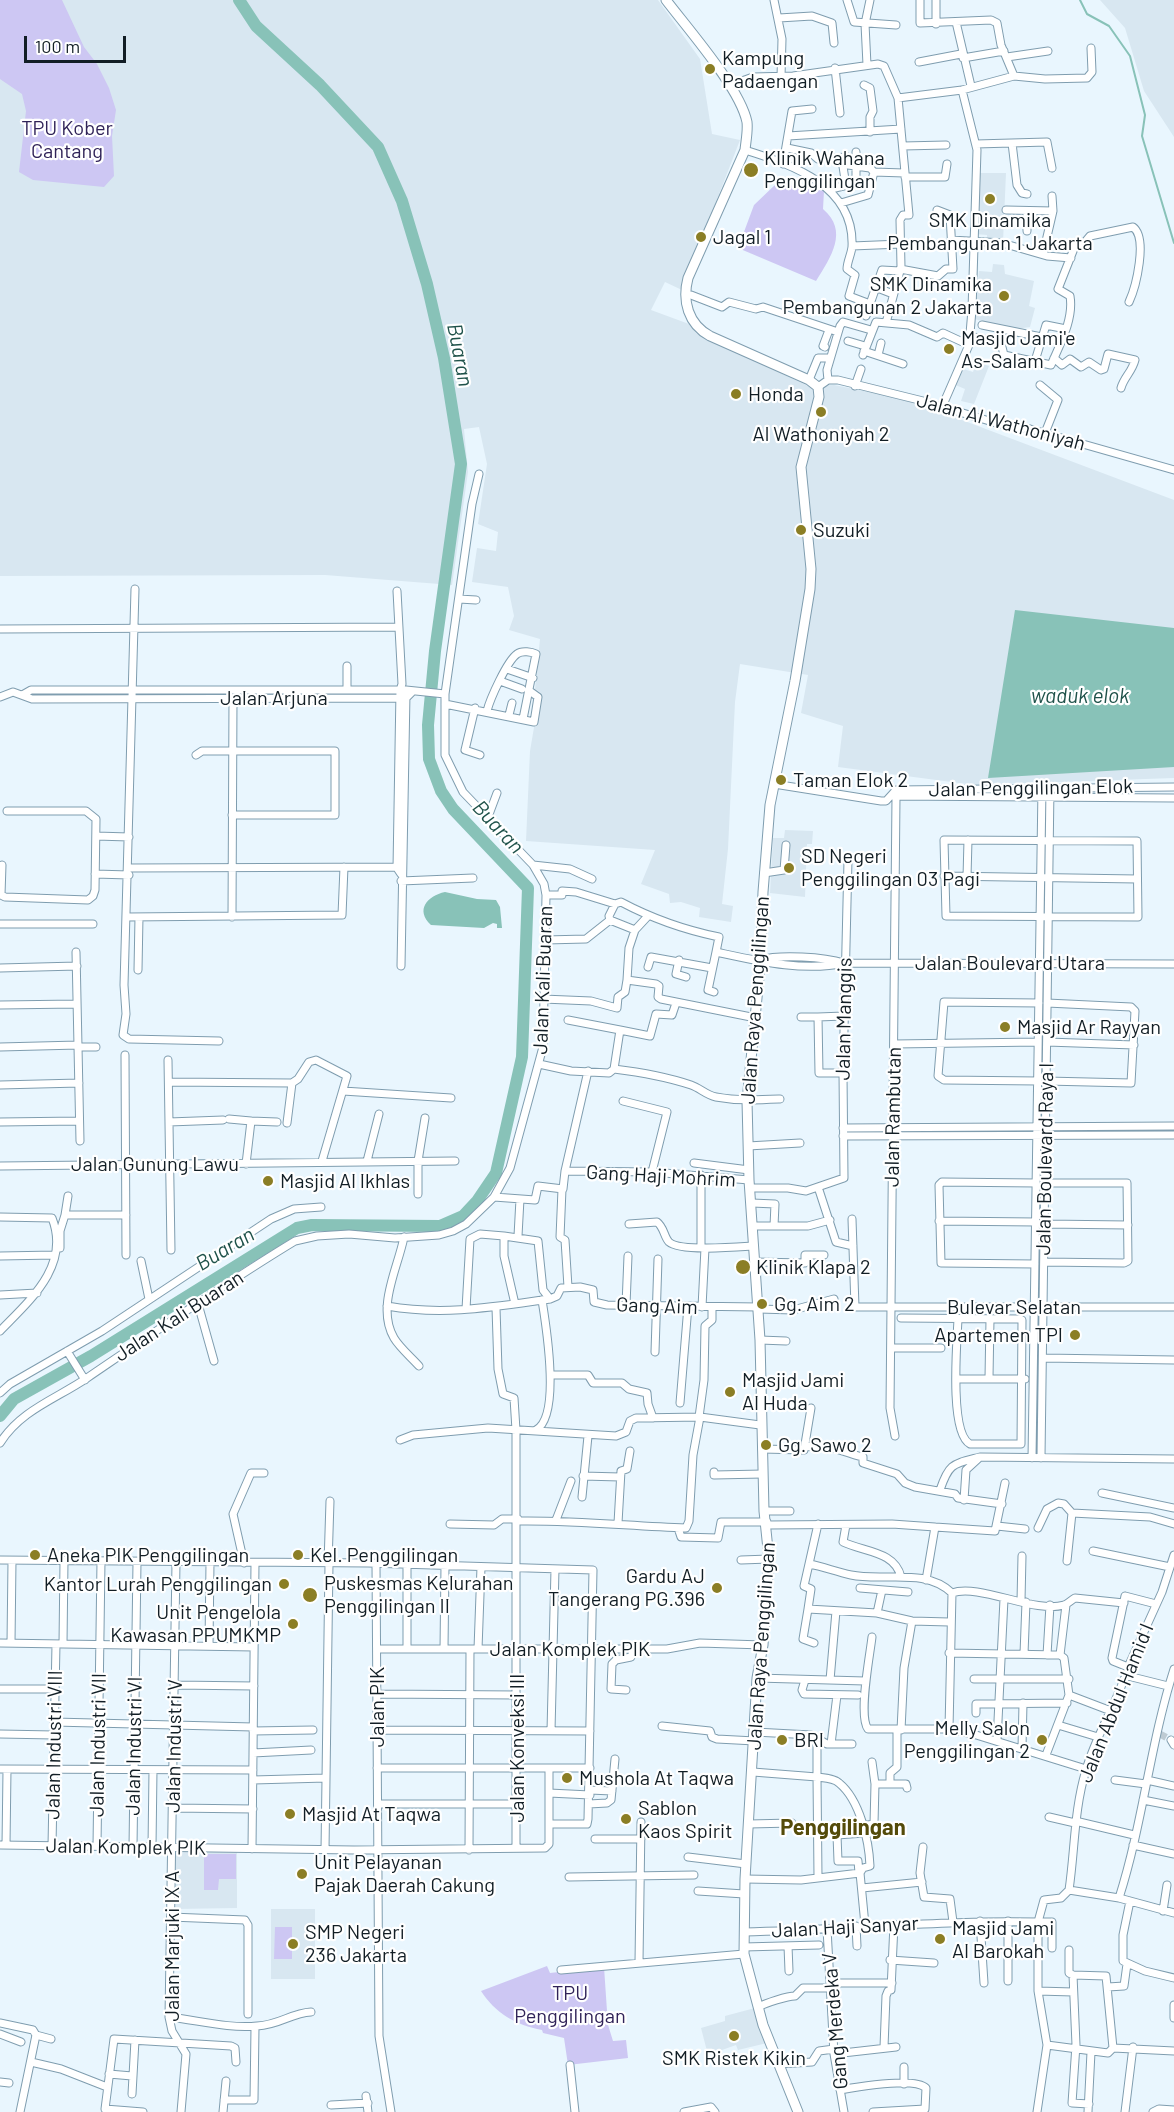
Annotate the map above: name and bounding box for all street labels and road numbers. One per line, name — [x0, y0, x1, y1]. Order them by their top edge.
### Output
street label: Jalan Al Wathoniyah — [914, 388, 1088, 456]
street label: Jalan Arjuna — [220, 686, 328, 710]
street label: Jalan Penggilingan Elok — [929, 774, 1133, 802]
street label: Jalan Raya Penggilingan — [736, 895, 774, 1105]
street label: Jalan Kali Buaran — [528, 905, 558, 1055]
street label: Jalan Boulevard Utara — [915, 951, 1105, 975]
street label: Jalan Manggis — [831, 957, 857, 1081]
street label: Jalan Rambutan — [880, 1047, 906, 1187]
street label: Jalan Boulevard Raya I — [1031, 1062, 1059, 1256]
street label: Jalan Gunung Lawu — [71, 1152, 239, 1176]
street label: Gang Haji Mohrim — [585, 1160, 737, 1192]
street label: Jalan Kali Buaran — [110, 1265, 248, 1367]
street label: Gang Aim — [616, 1293, 698, 1319]
street label: Bulevar Selatan — [947, 1295, 1081, 1319]
street label: Jalan Raya Penggilingan — [742, 1541, 780, 1751]
street label: Jalan Abdul Hamid I — [1073, 1620, 1159, 1786]
street label: Jalan Komplek PIK — [490, 1637, 650, 1661]
street label: Jalan PIK — [365, 1667, 389, 1747]
street label: Jalan Industri VIII — [41, 1670, 67, 1820]
street label: Jalan Industri VII — [85, 1673, 111, 1817]
street label: Jalan Konveksi III — [505, 1674, 529, 1822]
street label: Jalan Industri VI — [121, 1676, 147, 1816]
street label: Jalan Industri V — [161, 1679, 187, 1813]
street label: Jalan Komplek PIK — [46, 1834, 206, 1860]
street label: Jalan Marjuki IX A — [160, 1871, 184, 2021]
street label: Jalan Haji Sanyar — [771, 1911, 919, 1943]
street label: Gang Merdeka V — [817, 1952, 853, 2090]

